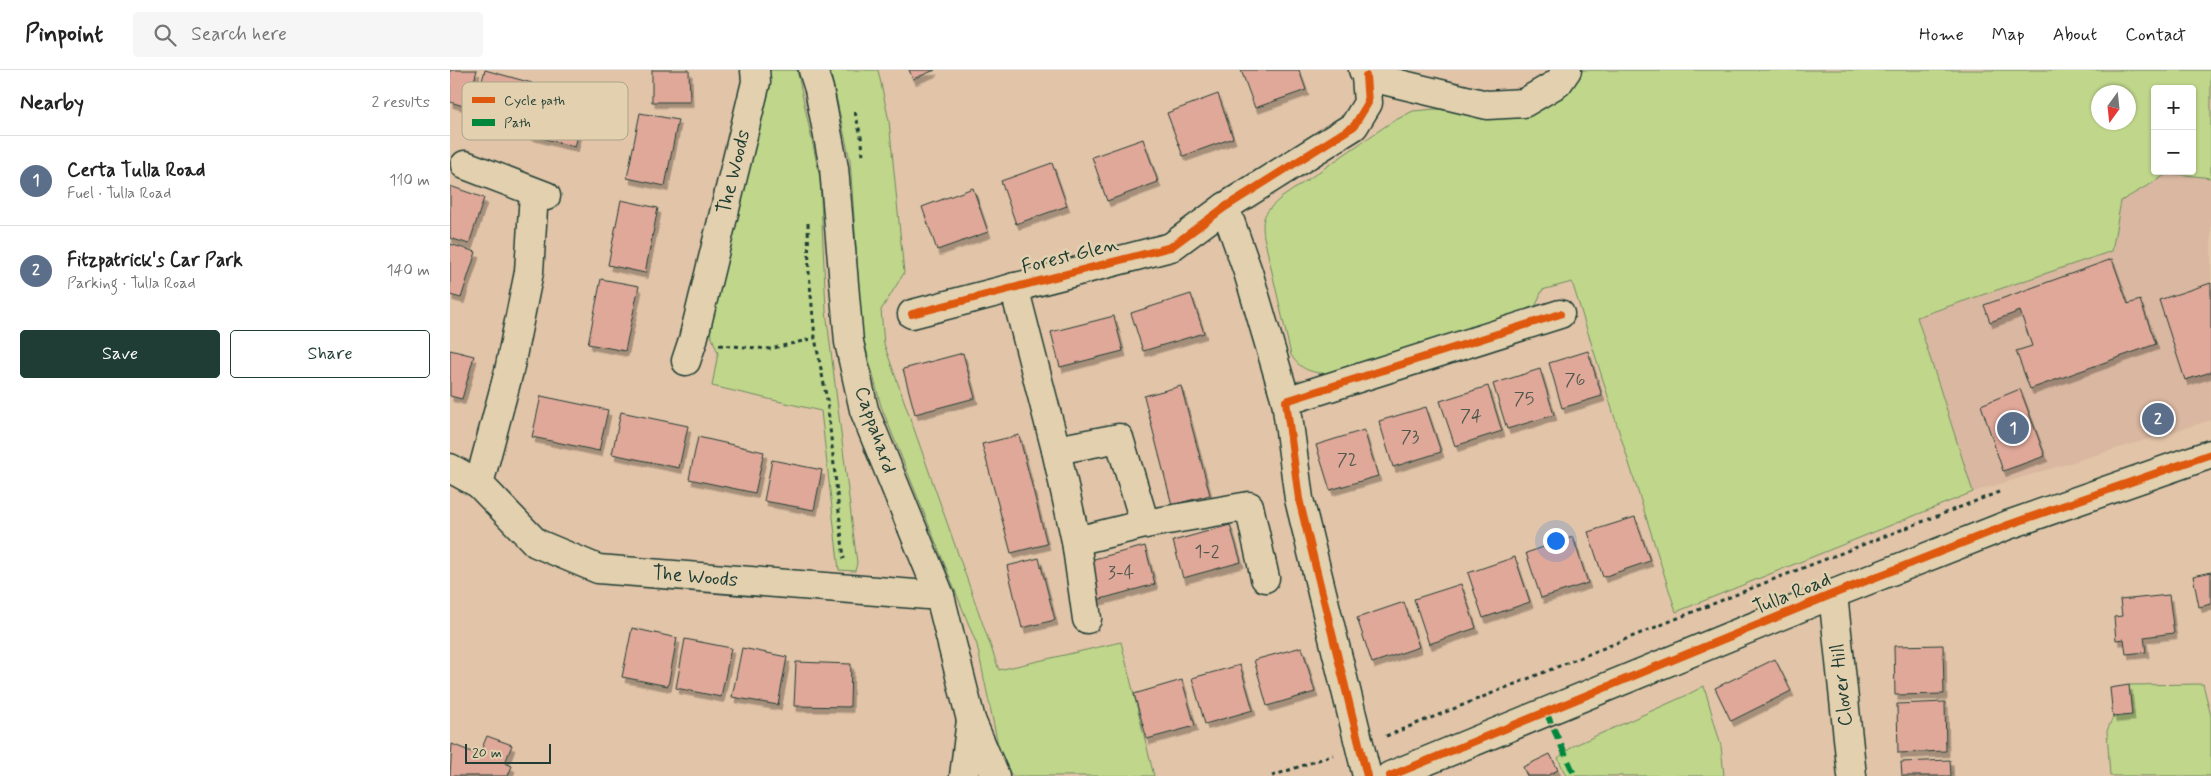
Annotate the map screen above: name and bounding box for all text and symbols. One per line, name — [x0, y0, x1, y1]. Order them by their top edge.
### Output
search box — [133, 12, 483, 57]
text: Pinpoint — [25, 19, 103, 50]
icon: search — [151, 21, 179, 49]
text: Search here — [191, 22, 287, 47]
text: Home — [1919, 23, 1964, 47]
text: Map — [1992, 23, 2025, 47]
text: About — [2053, 23, 2097, 47]
text: Contact — [2125, 23, 2186, 47]
legend — [462, 82, 628, 140]
north arrow — [2091, 85, 2136, 130]
map controls — [2151, 85, 2196, 175]
button: + — [2151, 85, 2196, 130]
text: Nearby — [20, 89, 84, 117]
text: 2 results — [372, 92, 430, 113]
text: Cycle path — [504, 92, 565, 110]
text: Path — [504, 114, 531, 132]
street label: The Woods — [711, 127, 758, 217]
button: − — [2151, 130, 2196, 175]
text: Certa Tulla Road — [67, 158, 205, 183]
text: 1 — [32, 170, 40, 191]
text: 110 m — [389, 170, 430, 191]
text: Fuel · Tulla Road — [67, 183, 171, 204]
street label: Forest Glen — [1019, 231, 1122, 281]
text: Fitzpatrick's Car Park — [67, 248, 243, 273]
text: 2 — [32, 260, 40, 281]
text: 140 m — [386, 260, 430, 281]
text: Parking · Tulla Road — [67, 273, 196, 294]
button: Save — [20, 330, 220, 378]
button: Share — [230, 330, 430, 378]
house number: 76 — [1565, 368, 1585, 392]
street label: Cappahard — [848, 383, 902, 477]
house number: 75 — [1514, 387, 1534, 411]
pin: 2 — [2142, 400, 2174, 438]
house number: 74 — [1460, 404, 1482, 428]
pin: 1 — [1997, 409, 2029, 447]
house number: 73 — [1401, 425, 1420, 449]
house number: 72 — [1337, 448, 1357, 472]
your location — [1543, 528, 1569, 554]
house number: 1-2 — [1195, 540, 1220, 564]
street label: The Woods — [651, 560, 739, 594]
house number: 3-4 — [1108, 561, 1134, 585]
street label: Tulla Road — [1749, 566, 1835, 622]
street label: Clover Hill — [1824, 642, 1860, 728]
scale bar — [465, 741, 551, 764]
text: 20 m — [472, 744, 502, 762]

